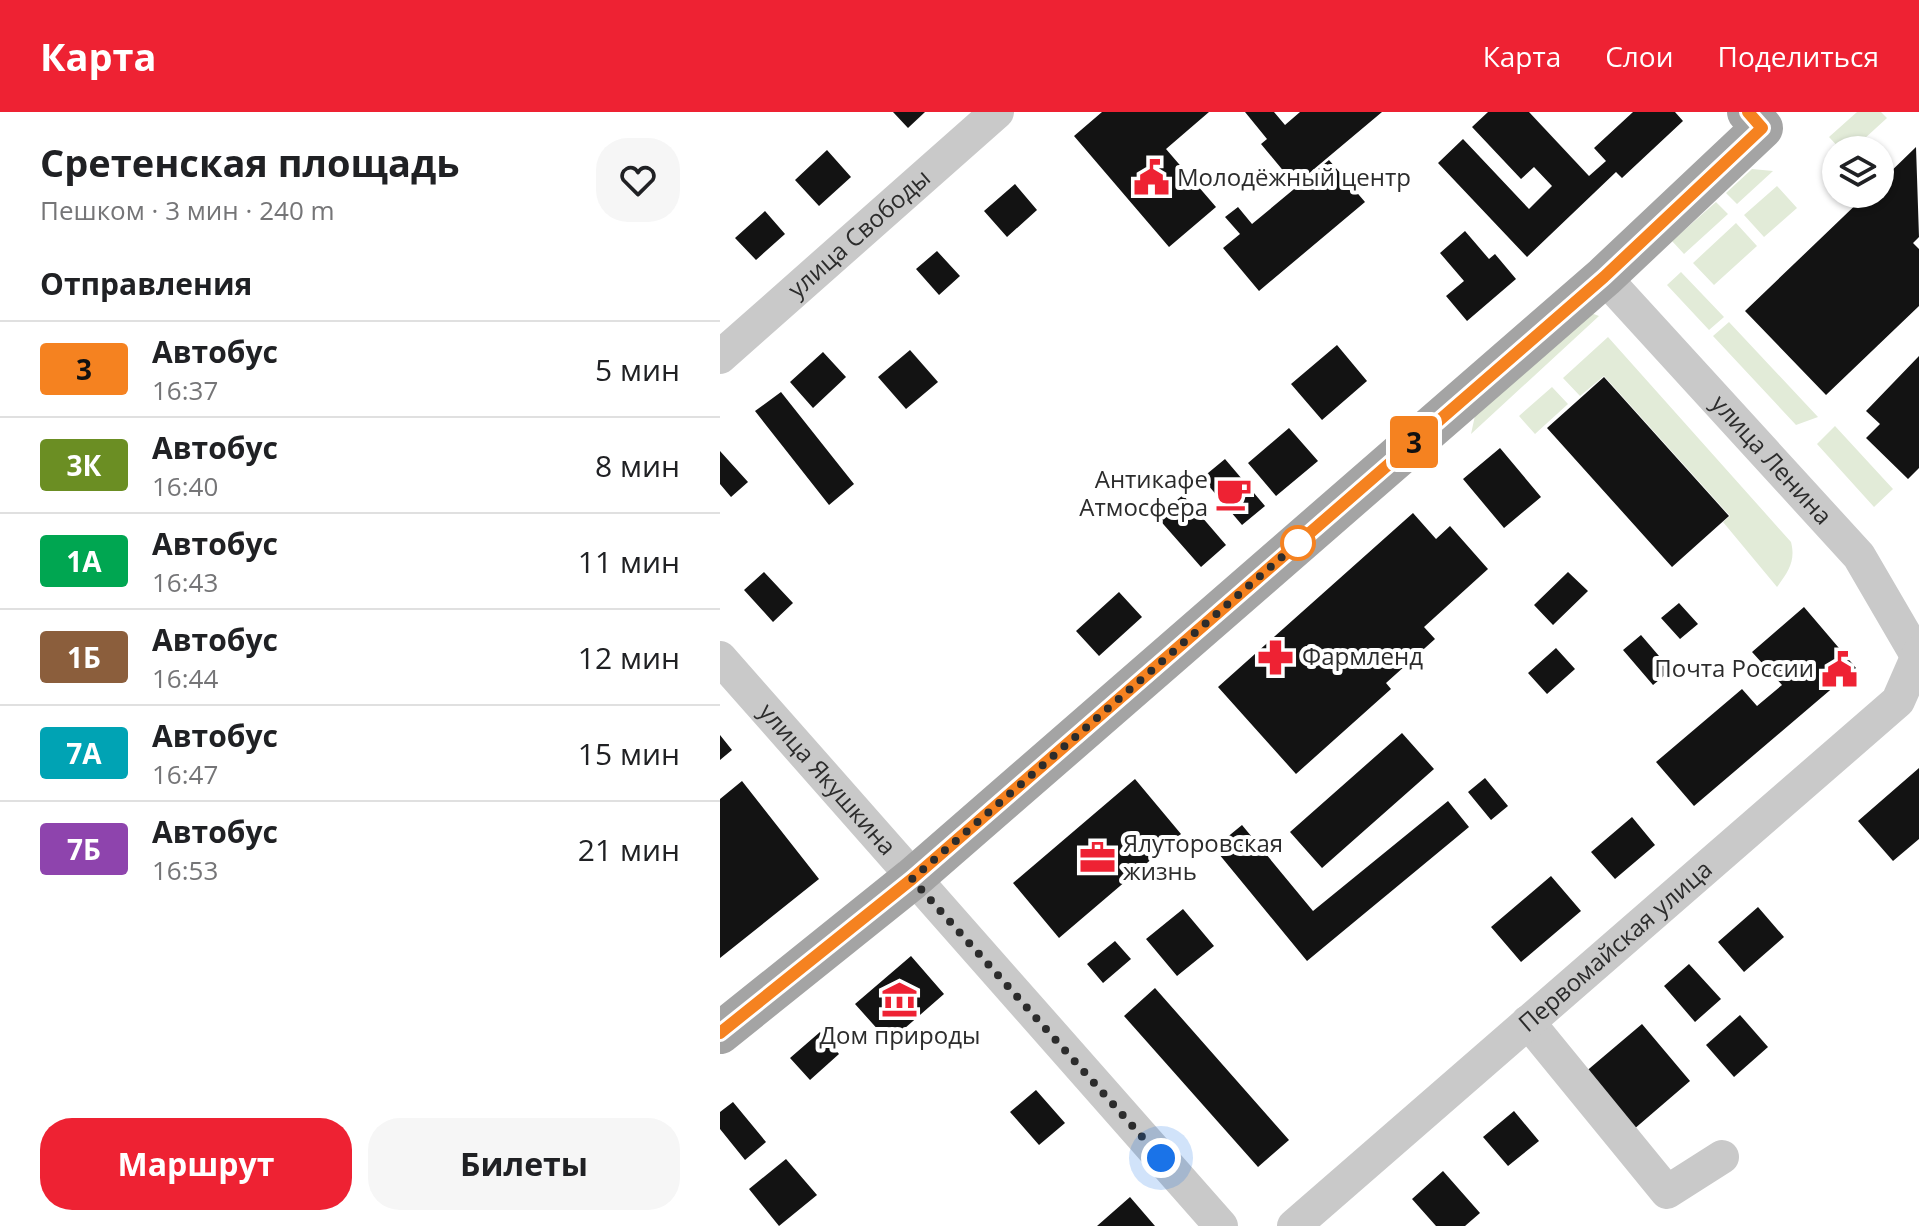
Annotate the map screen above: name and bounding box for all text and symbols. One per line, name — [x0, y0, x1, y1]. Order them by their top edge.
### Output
text: Карта — [40, 30, 157, 82]
text: Карта — [1483, 37, 1561, 75]
text: Слои — [1605, 37, 1674, 75]
text: Поделиться — [1718, 37, 1879, 75]
text: Сретенская площадь — [40, 136, 460, 188]
map controls — [1822, 136, 1894, 208]
button: layers — [1822, 136, 1894, 208]
button: heart — [596, 138, 680, 222]
public building icon: Молодёжный центр — [1132, 159, 1170, 197]
place label: Молодёжный центр — [1177, 160, 1411, 193]
street label: улица Свободы — [780, 161, 937, 305]
text: Пешком · 3 мин · 240 m — [40, 192, 335, 228]
text: Отправления — [40, 263, 252, 304]
text: Автобус — [152, 331, 278, 372]
text: 5 мин — [595, 349, 680, 390]
text: 3 — [76, 350, 92, 388]
text: 16:37 — [152, 372, 218, 408]
street label: улица Ленина — [1705, 387, 1840, 531]
line badge: 3 — [1388, 416, 1440, 468]
text: 3 — [1406, 423, 1422, 461]
text: Автобус — [152, 427, 278, 468]
text: 8 мин — [595, 445, 680, 486]
text: 3К — [67, 446, 101, 484]
place label: Антикафе Атмосфера — [1079, 462, 1208, 523]
text: 16:40 — [152, 468, 218, 504]
cafe icon: Антикафе Атмосфера — [1215, 475, 1253, 513]
text: Автобус — [152, 523, 278, 564]
unlabelled marker — [1281, 526, 1315, 560]
text: 11 мин — [578, 541, 680, 582]
text: 1А — [66, 542, 102, 580]
text: 16:43 — [152, 564, 218, 600]
text: Автобус — [152, 619, 278, 660]
text: 12 мин — [578, 637, 680, 678]
text: 1Б — [67, 638, 101, 676]
pharmacy icon: Фармленд — [1257, 638, 1295, 676]
place label: Фармленд — [1302, 639, 1423, 672]
public building icon: Почта России — [1821, 650, 1859, 688]
place label: Почта России — [1654, 651, 1814, 684]
text: 16:44 — [152, 660, 218, 696]
street label: улица Якушкина — [752, 695, 904, 862]
text: Автобус — [152, 715, 278, 756]
text: 15 мин — [578, 733, 680, 774]
text: 7А — [66, 734, 102, 772]
text: 16:47 — [152, 756, 218, 792]
text: Автобус — [152, 811, 278, 852]
place label: Ялуторовская жизнь — [1123, 826, 1283, 887]
text: 21 мин — [578, 829, 680, 870]
text: 7Б — [67, 830, 101, 868]
office icon: Ялуторовская жизнь — [1078, 839, 1116, 877]
text: 16:53 — [152, 852, 218, 888]
street label: Первомайская улица — [1511, 852, 1718, 1039]
museum icon: Дом природы — [881, 980, 919, 1018]
place label: Дом природы — [820, 1018, 980, 1051]
button: Маршрут — [40, 1118, 352, 1210]
button: Билеты — [368, 1118, 680, 1210]
your location — [1141, 1138, 1181, 1178]

